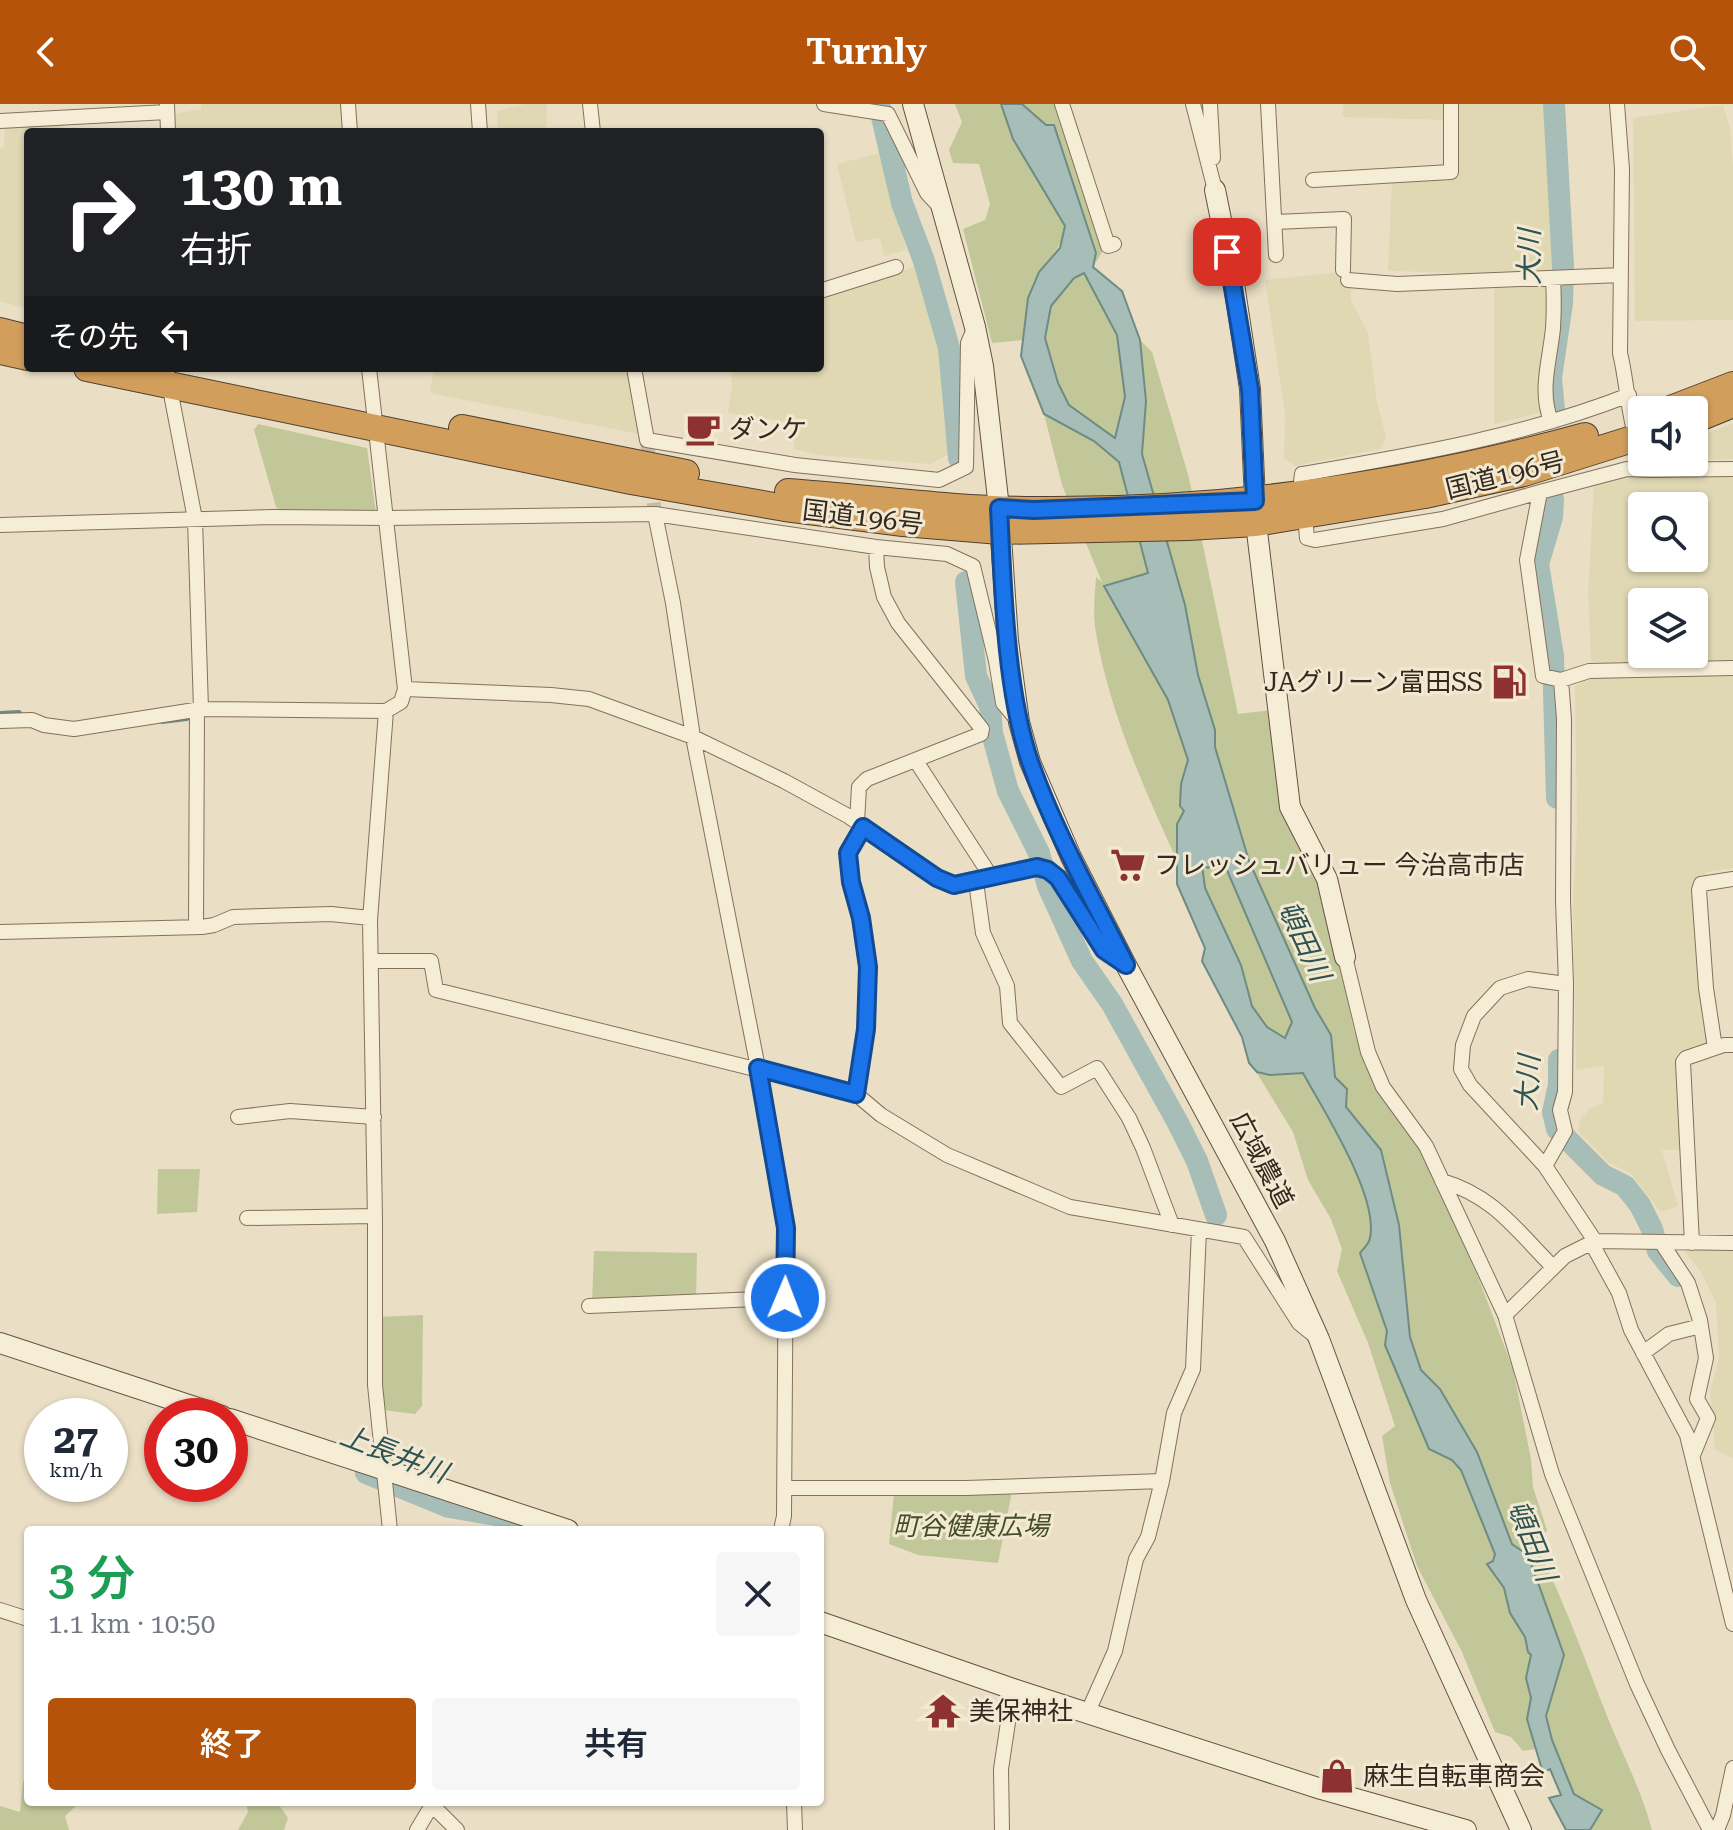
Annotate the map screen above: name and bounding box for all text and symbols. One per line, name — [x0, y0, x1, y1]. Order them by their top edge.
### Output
icon: back — [24, 30, 68, 74]
icon: search — [1665, 30, 1709, 74]
text: Turnly — [806, 31, 927, 73]
text: 130 m — [180, 153, 342, 219]
icon: right — [48, 160, 152, 264]
pin — [1193, 218, 1261, 286]
water label: 大川 — [1513, 226, 1546, 285]
text: 右折 — [180, 229, 252, 271]
icon: arrive — [1205, 230, 1249, 274]
icon: left — [154, 312, 198, 356]
text: その先 — [48, 319, 138, 354]
map controls — [1628, 396, 1708, 668]
button: sound — [1628, 396, 1708, 476]
cafe icon: ダンケ — [684, 410, 722, 448]
place label: ダンケ — [729, 414, 807, 444]
street label: 国道196号 — [1442, 446, 1568, 504]
button: search — [1628, 492, 1708, 572]
street label: 国道196号 — [801, 495, 925, 539]
button: layers — [1628, 588, 1708, 668]
fuel station icon: JAグリーン富田SS — [1490, 663, 1528, 701]
place label: JAグリーン富田SS — [1264, 667, 1483, 697]
supermarket icon: フレッシュバリュー 今治高市店 — [1109, 846, 1147, 884]
place label: フレッシュバリュー 今治高市店 — [1154, 850, 1525, 880]
water label: 頓田川 — [1271, 896, 1338, 989]
water label: 大川 — [1510, 1051, 1546, 1112]
street label: 広域農道 — [1224, 1107, 1300, 1213]
position arrow — [743, 1256, 827, 1340]
speed limit sign: 30 — [144, 1398, 248, 1502]
text: 27 — [54, 1416, 98, 1463]
water label: 上長井川 — [336, 1419, 455, 1491]
text: km/h — [49, 1458, 103, 1482]
water label: 頓田川 — [1501, 1496, 1564, 1589]
park label: 町谷健康広場 — [893, 1511, 1052, 1541]
text: 3 分 — [48, 1551, 135, 1607]
button: close — [716, 1552, 800, 1636]
text: 1.1 km · 10:50 — [48, 1609, 215, 1639]
temple icon: 美保神社 — [924, 1692, 962, 1730]
place label: 美保神社 — [969, 1696, 1073, 1726]
button: 終了 — [48, 1698, 416, 1790]
button: 共有 — [432, 1698, 800, 1790]
shop icon: 麻生自転車商会 — [1318, 1757, 1356, 1795]
place label: 麻生自転車商会 — [1363, 1761, 1545, 1791]

